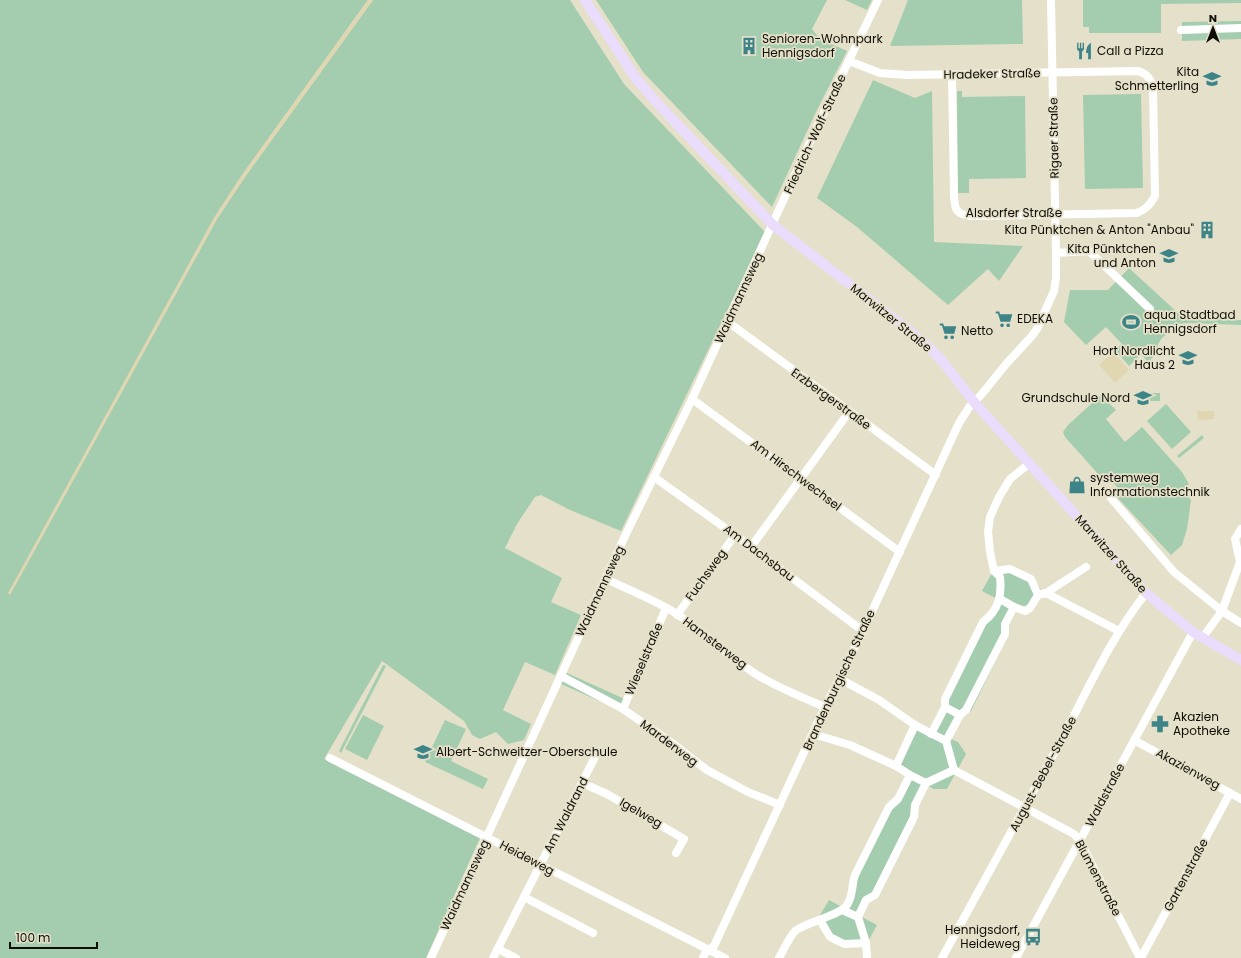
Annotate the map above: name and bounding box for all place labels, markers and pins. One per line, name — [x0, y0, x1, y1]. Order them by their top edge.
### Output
place label: Senioren-Wohnpark Hennigsdorf — [762, 30, 883, 61]
building icon: Senioren-Wohnpark Hennigsdorf — [739, 36, 759, 56]
restaurant icon: Call a Pizza — [1074, 41, 1094, 61]
place label: Call a Pizza — [1097, 42, 1164, 59]
place label: Kita Schmetterling — [1115, 63, 1199, 94]
school or university icon: Kita Schmetterling — [1202, 69, 1222, 89]
building icon: Kita Pünktchen & Anton "Anbau" — [1197, 220, 1217, 240]
place label: Kita Pünktchen & Anton "Anbau" — [1005, 221, 1194, 238]
place label: Kita Pünktchen und Anton — [1067, 240, 1156, 271]
school or university icon: Kita Pünktchen und Anton — [1159, 246, 1179, 266]
place label: aqua Stadtbad Hennigsdorf — [1144, 306, 1236, 337]
supermarket icon: EDEKA — [994, 309, 1014, 329]
place label: EDEKA — [1017, 310, 1053, 327]
sports icon: aqua Stadtbad Hennigsdorf — [1121, 312, 1141, 332]
supermarket icon: Netto — [938, 321, 958, 341]
place label: Netto — [961, 322, 994, 339]
place label: Hort Nordlicht Haus 2 — [1093, 342, 1175, 373]
school or university icon: Hort Nordlicht Haus 2 — [1178, 348, 1198, 368]
school or university icon: Grundschule Nord — [1133, 388, 1153, 408]
place label: Grundschule Nord — [1022, 389, 1130, 406]
place label: systemweg Informationstechnik — [1090, 469, 1211, 500]
shop icon: systemweg Informationstechnik — [1067, 475, 1087, 495]
place label: Akazien Apotheke — [1173, 708, 1230, 739]
pharmacy icon: Akazien Apotheke — [1150, 714, 1170, 734]
school or university icon: Albert-Schweitzer-Oberschule — [413, 742, 433, 762]
place label: Albert-Schweitzer-Oberschule — [436, 743, 617, 760]
place label: Hennigsdorf, Heideweg — [945, 921, 1021, 952]
bus stop icon: Hennigsdorf, Heideweg — [1023, 927, 1043, 947]

